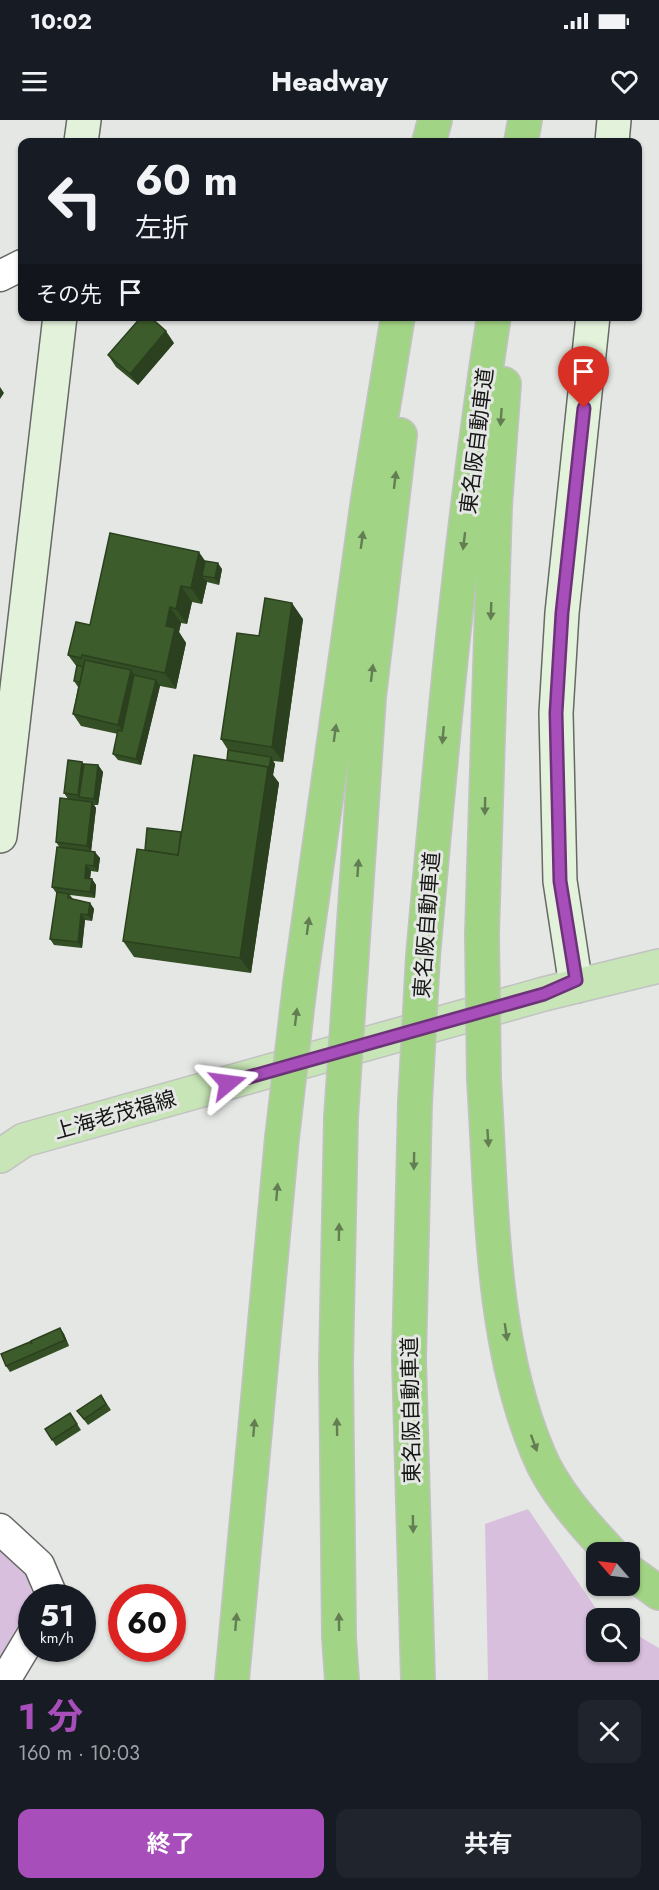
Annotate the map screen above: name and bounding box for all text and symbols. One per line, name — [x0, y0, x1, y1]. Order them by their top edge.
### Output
text: 10:02 — [30, 5, 92, 37]
text: Headway — [271, 62, 388, 101]
icon: menu — [18, 65, 51, 98]
icon: heart — [608, 65, 641, 98]
text: 60 m — [135, 150, 238, 211]
icon: left — [36, 162, 114, 240]
text: 左折 — [135, 208, 189, 247]
icon: arrive — [114, 276, 147, 309]
text: その先 — [36, 278, 102, 310]
pin — [558, 346, 609, 408]
icon: arrive — [567, 355, 600, 388]
street label: 東名阪自動車道 — [453, 366, 501, 516]
one-way arrow — [497, 407, 506, 426]
one-way arrow — [390, 470, 400, 489]
one-way arrow — [358, 531, 367, 550]
one-way arrow — [459, 532, 469, 551]
one-way arrow — [486, 602, 495, 621]
one-way arrow — [367, 664, 377, 683]
one-way arrow — [331, 724, 340, 743]
one-way arrow — [438, 725, 447, 744]
one-way arrow — [480, 797, 489, 816]
street label: 東名阪自動車道 — [407, 851, 447, 999]
one-way arrow — [353, 858, 363, 877]
one-way arrow — [303, 917, 313, 936]
one-way arrow — [291, 1007, 301, 1026]
position arrow — [196, 1051, 260, 1115]
street label: 上海老茂福線 — [50, 1083, 180, 1147]
one-way arrow — [483, 1129, 493, 1148]
one-way arrow — [409, 1152, 418, 1171]
one-way arrow — [272, 1182, 282, 1201]
one-way arrow — [334, 1222, 344, 1241]
one-way arrow — [502, 1323, 511, 1342]
street label: 東名阪自動車道 — [395, 1336, 427, 1484]
one-way arrow — [332, 1417, 342, 1436]
one-way arrow — [249, 1418, 259, 1437]
one-way arrow — [530, 1434, 540, 1452]
one-way arrow — [408, 1515, 418, 1534]
north arrow — [586, 1542, 640, 1596]
map controls — [586, 1542, 640, 1662]
speed limit sign: 60 — [108, 1584, 186, 1662]
text: 51 — [40, 1594, 74, 1637]
button: search — [586, 1608, 640, 1662]
one-way arrow — [231, 1612, 241, 1631]
one-way arrow — [334, 1612, 344, 1631]
text: km/h — [40, 1627, 74, 1649]
text: 1 分 — [18, 1690, 83, 1742]
button: close — [578, 1700, 641, 1763]
text: 160 m · 10:03 — [18, 1739, 140, 1768]
button: 終了 — [18, 1809, 324, 1878]
button: 共有 — [336, 1809, 641, 1878]

